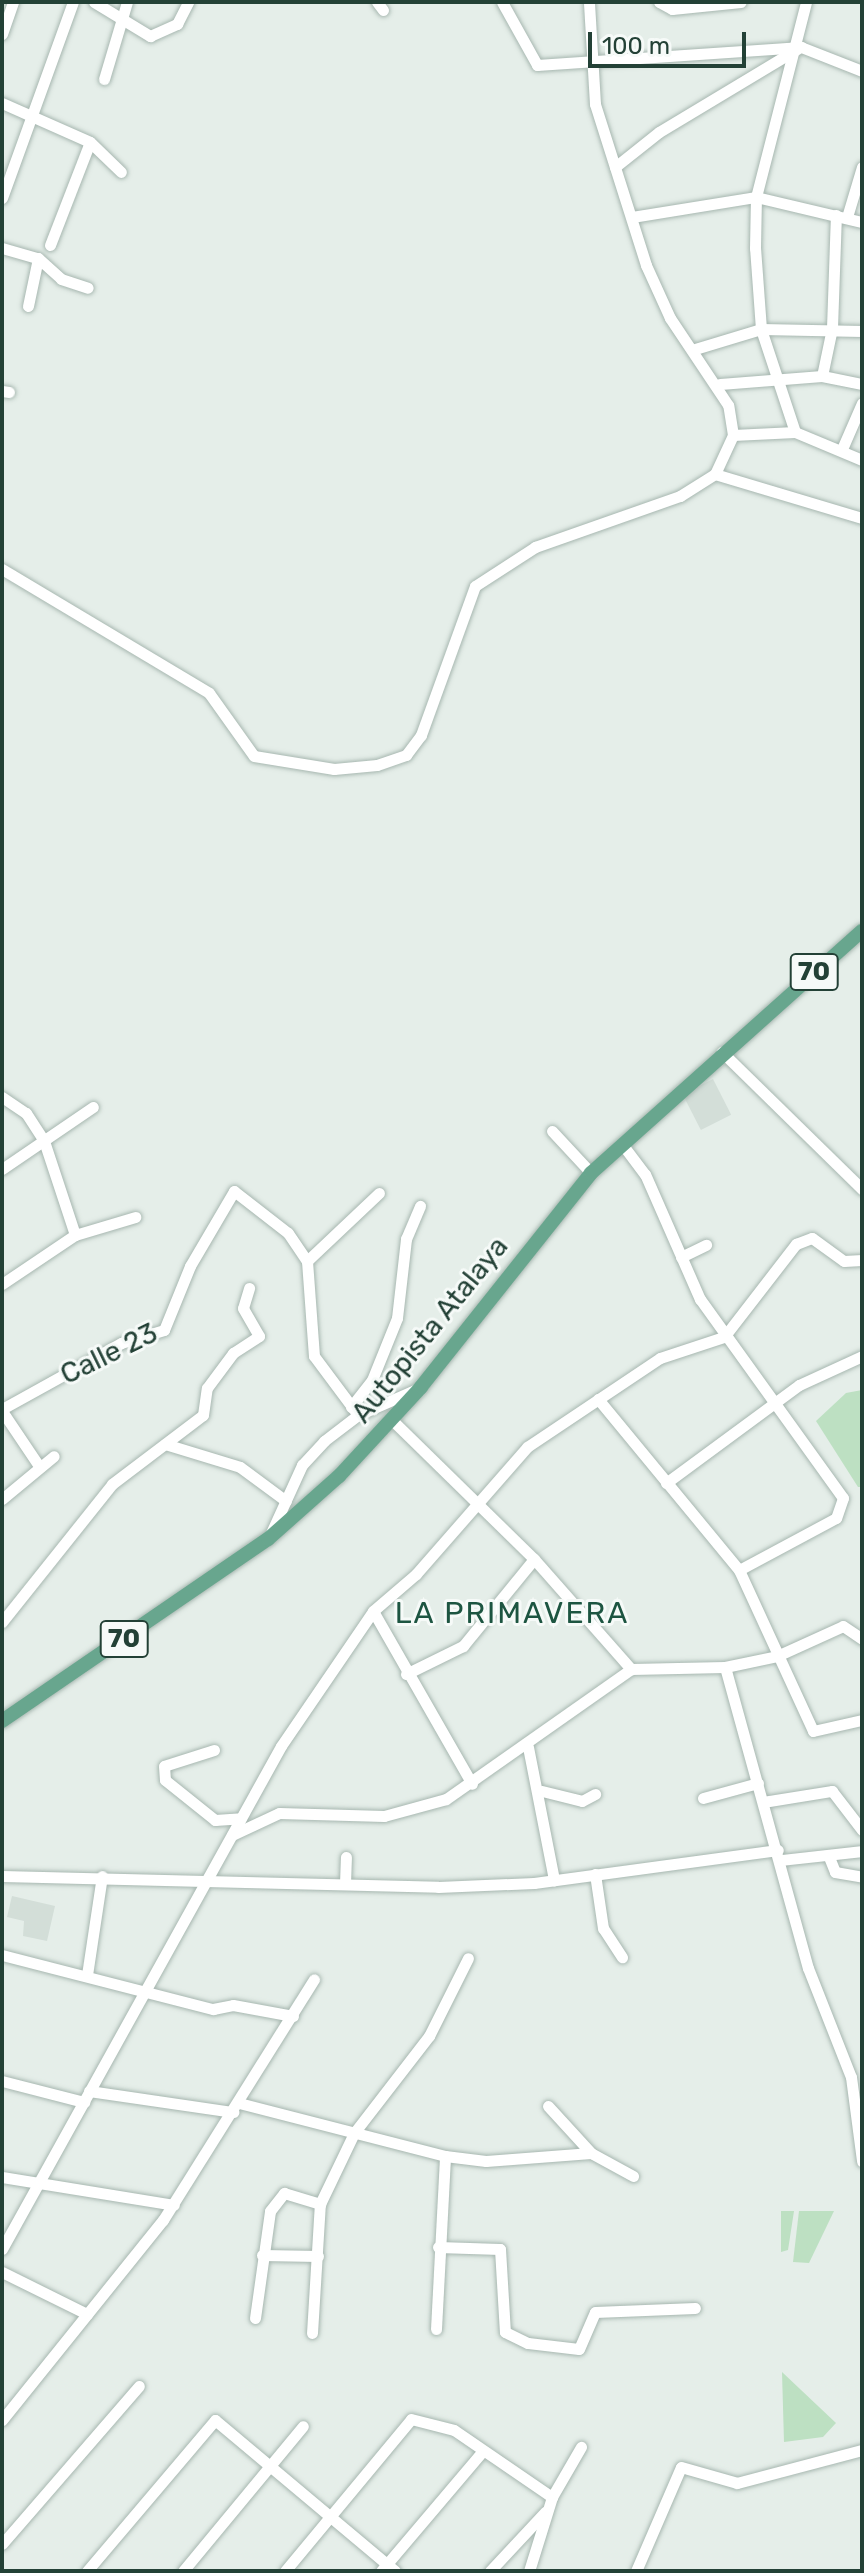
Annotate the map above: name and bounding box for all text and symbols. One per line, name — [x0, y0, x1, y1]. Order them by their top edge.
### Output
scale bar — [592, 16, 750, 66]
text: 100 m — [602, 32, 670, 60]
road number: 70 — [788, 950, 840, 994]
street label: Autopista Atalaya — [345, 1230, 515, 1430]
street label: Calle 23 — [55, 1316, 163, 1392]
district label: LA PRIMAVERA — [394, 1595, 630, 1631]
road number: 70 — [98, 1617, 150, 1661]

